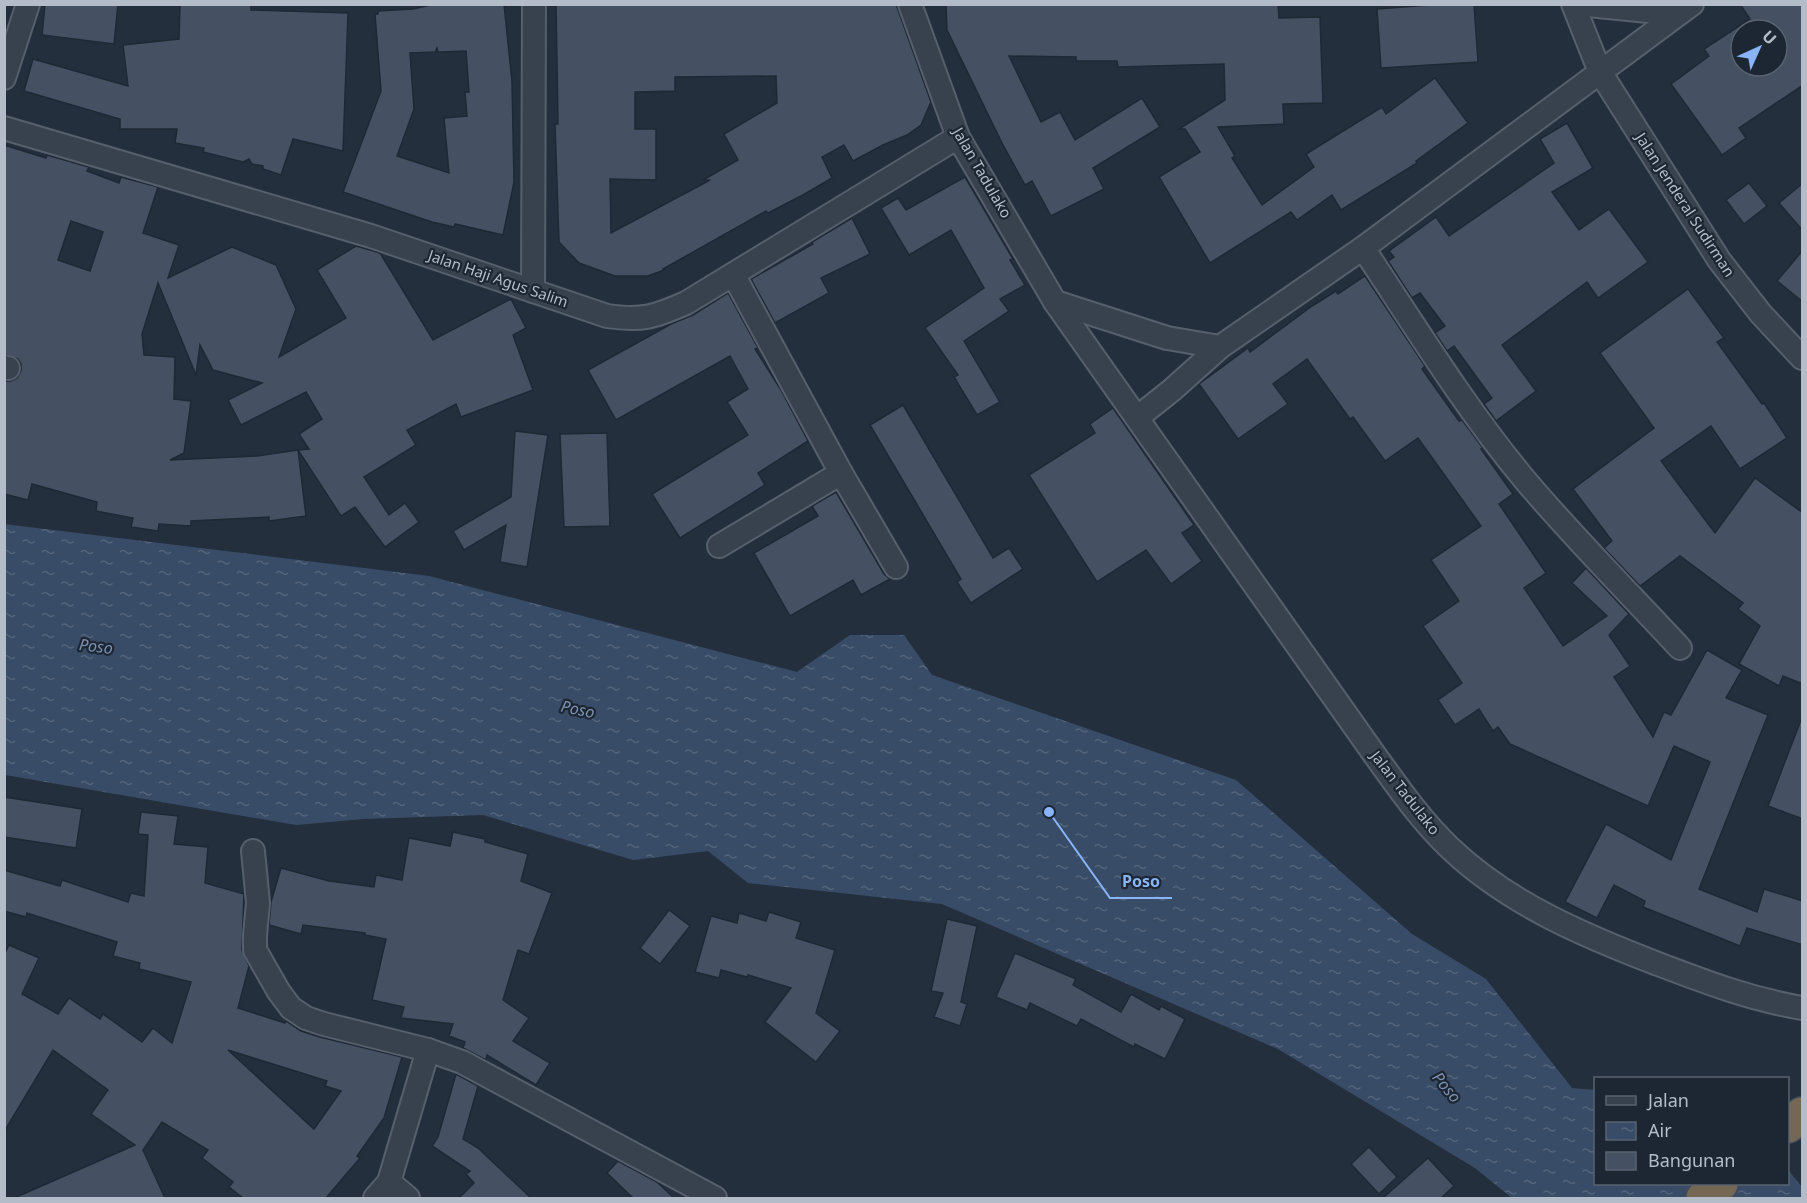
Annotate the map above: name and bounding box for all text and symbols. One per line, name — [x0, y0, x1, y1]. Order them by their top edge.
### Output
north arrow — [1729, 18, 1789, 78]
text: U — [1758, 25, 1782, 49]
street label: Jalan Tadulako — [948, 122, 1017, 221]
street label: Jalan Jenderal Sudirman — [1631, 127, 1740, 280]
street label: Jalan Haji Agus Salim — [424, 244, 571, 311]
water label: Poso — [78, 633, 114, 659]
water label: Poso — [559, 695, 597, 723]
street label: Jalan Tadulako — [1365, 745, 1445, 838]
callout: Poso — [1110, 864, 1172, 898]
text: Poso — [1122, 870, 1160, 892]
water label: Poso — [1428, 1067, 1466, 1107]
legend — [1594, 1077, 1789, 1185]
text: Jalan — [1646, 1088, 1689, 1112]
text: Air — [1648, 1118, 1672, 1142]
text: Bangunan — [1648, 1148, 1735, 1172]

